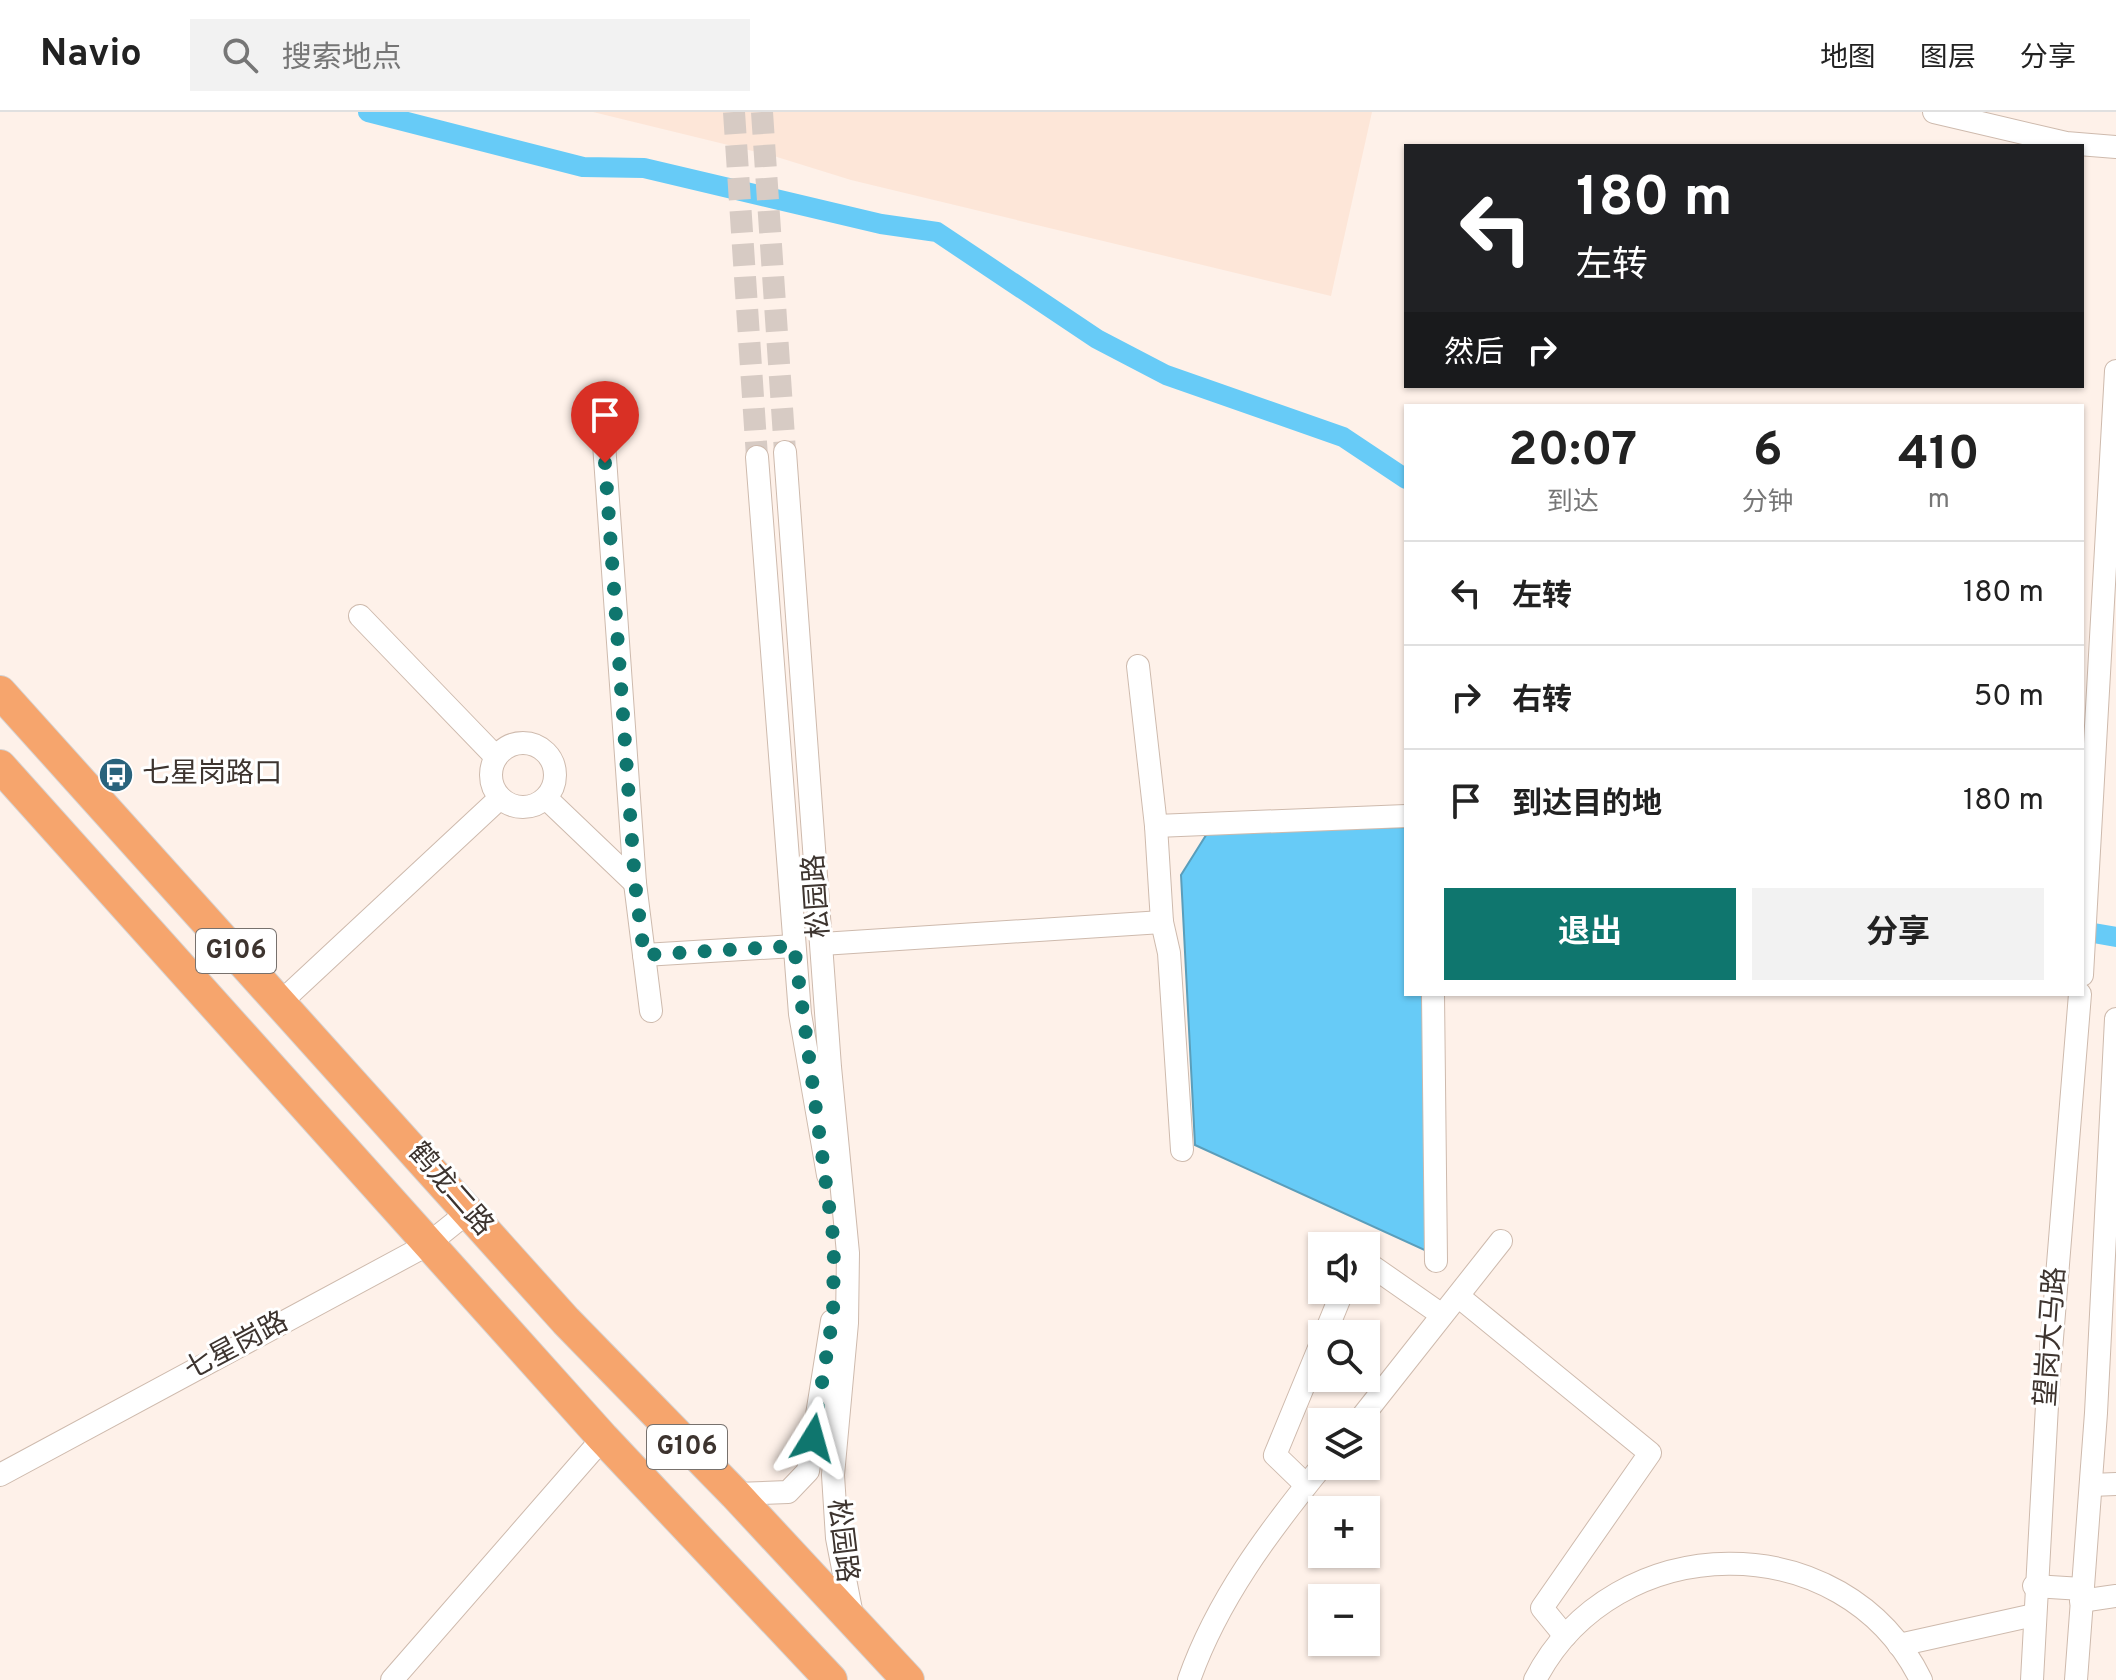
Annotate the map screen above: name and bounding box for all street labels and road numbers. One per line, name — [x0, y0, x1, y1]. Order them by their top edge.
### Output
street label: 松园路 — [797, 853, 839, 939]
road number: G106 — [196, 929, 276, 973]
street label: 鹤龙二路 — [400, 1136, 500, 1244]
street label: 望岗大马路 — [2029, 1266, 2075, 1408]
street label: 七星岗路 — [179, 1305, 295, 1389]
road number: G106 — [647, 1425, 727, 1469]
street label: 松园路 — [818, 1497, 864, 1585]

